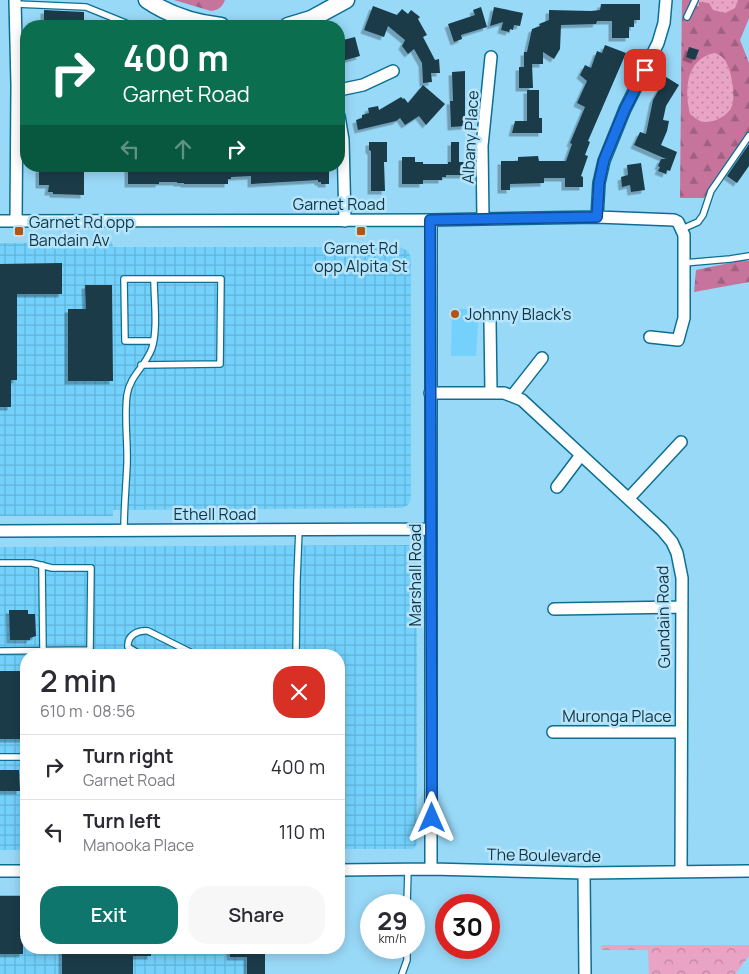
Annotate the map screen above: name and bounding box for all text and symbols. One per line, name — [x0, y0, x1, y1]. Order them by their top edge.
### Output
text: 400 m — [123, 34, 229, 82]
icon: right — [40, 40, 105, 105]
pin — [624, 49, 666, 91]
icon: arrive — [631, 56, 659, 84]
text: Garnet Road — [123, 79, 250, 109]
street label: Albany Place — [457, 90, 483, 184]
icon: left — [116, 135, 144, 163]
icon: ahead — [169, 135, 197, 163]
icon: right — [222, 135, 250, 163]
street label: Garnet Road — [293, 193, 385, 215]
place label: Garnet Rd opp Bandain Av — [29, 211, 135, 251]
marker: Garnet Rd opp Bandain Av — [13, 225, 25, 237]
marker: Garnet Rd opp Alpita St — [355, 225, 367, 237]
place label: Garnet Rd opp Alpita St — [314, 237, 408, 277]
place label: Johnny Black's — [465, 303, 571, 325]
marker: Johnny Black's — [449, 308, 461, 320]
street label: Ethell Road — [174, 503, 256, 525]
street label: Marshall Road — [404, 523, 426, 627]
street label: Gundain Road — [651, 565, 675, 669]
text: 2 min — [40, 660, 116, 701]
button: close — [273, 666, 325, 718]
text: 610 m · 08:56 — [40, 700, 135, 722]
street label: Muronga Place — [562, 705, 672, 727]
text: Turn right — [83, 743, 173, 769]
icon: right — [40, 753, 68, 781]
text: 400 m — [271, 754, 325, 780]
text: Garnet Road — [83, 769, 175, 791]
position arrow — [405, 791, 457, 843]
text: Turn left — [83, 808, 161, 834]
icon: left — [40, 818, 68, 846]
text: 110 m — [279, 819, 325, 845]
text: Manooka Place — [83, 834, 194, 856]
street label: The Boulevarde — [487, 843, 601, 867]
button: Exit — [40, 886, 178, 944]
button: Share — [188, 886, 325, 944]
speed limit sign: 30 — [435, 894, 500, 959]
text: 29 — [377, 903, 408, 938]
text: km/h — [379, 930, 406, 947]

